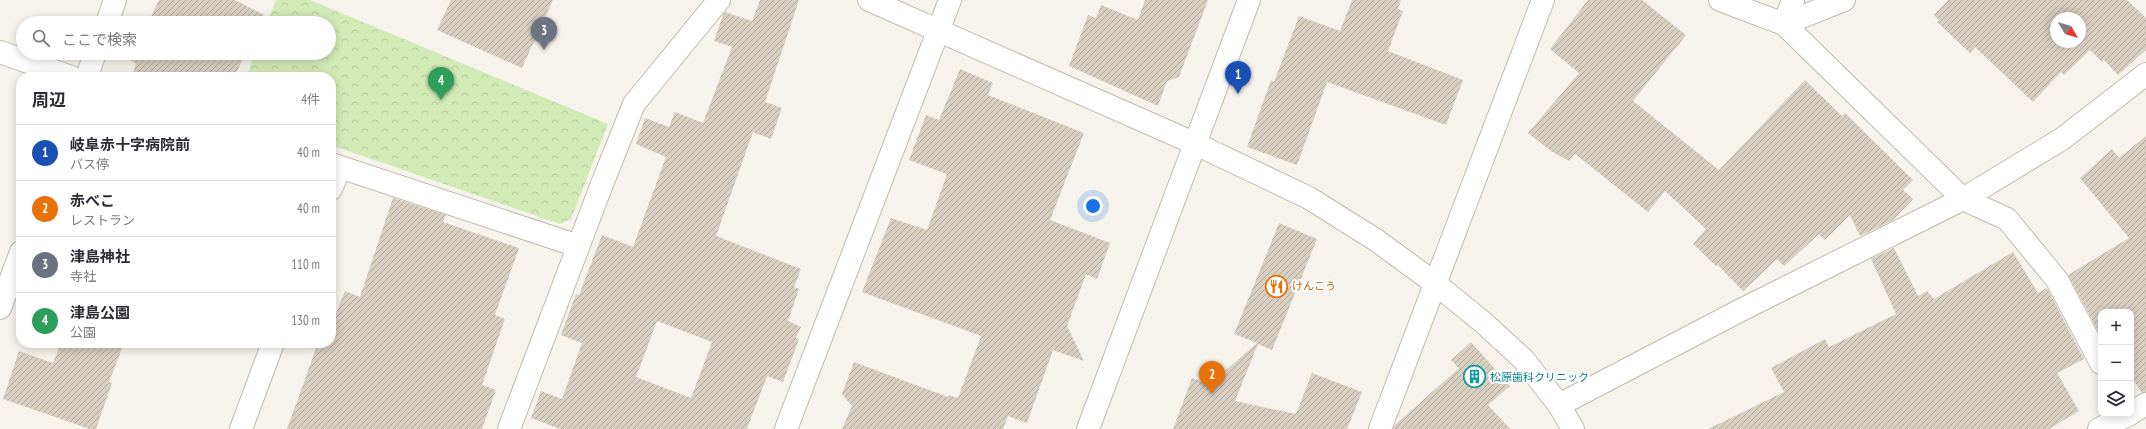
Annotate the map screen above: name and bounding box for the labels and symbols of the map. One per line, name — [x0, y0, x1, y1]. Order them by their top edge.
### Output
north arrow — [2050, 12, 2086, 48]
pin: 3 — [531, 17, 557, 50]
pin: 1 — [1225, 61, 1251, 94]
pin: 4 — [428, 67, 454, 100]
your location — [1083, 196, 1103, 216]
restaurant icon: けんこう — [1263, 273, 1289, 299]
place label: けんこう — [1292, 279, 1336, 293]
pin: 2 — [1199, 361, 1225, 394]
building icon: 松原歯科クリニック — [1462, 364, 1488, 390]
place label: 松原歯科クリニック — [1490, 370, 1589, 384]

